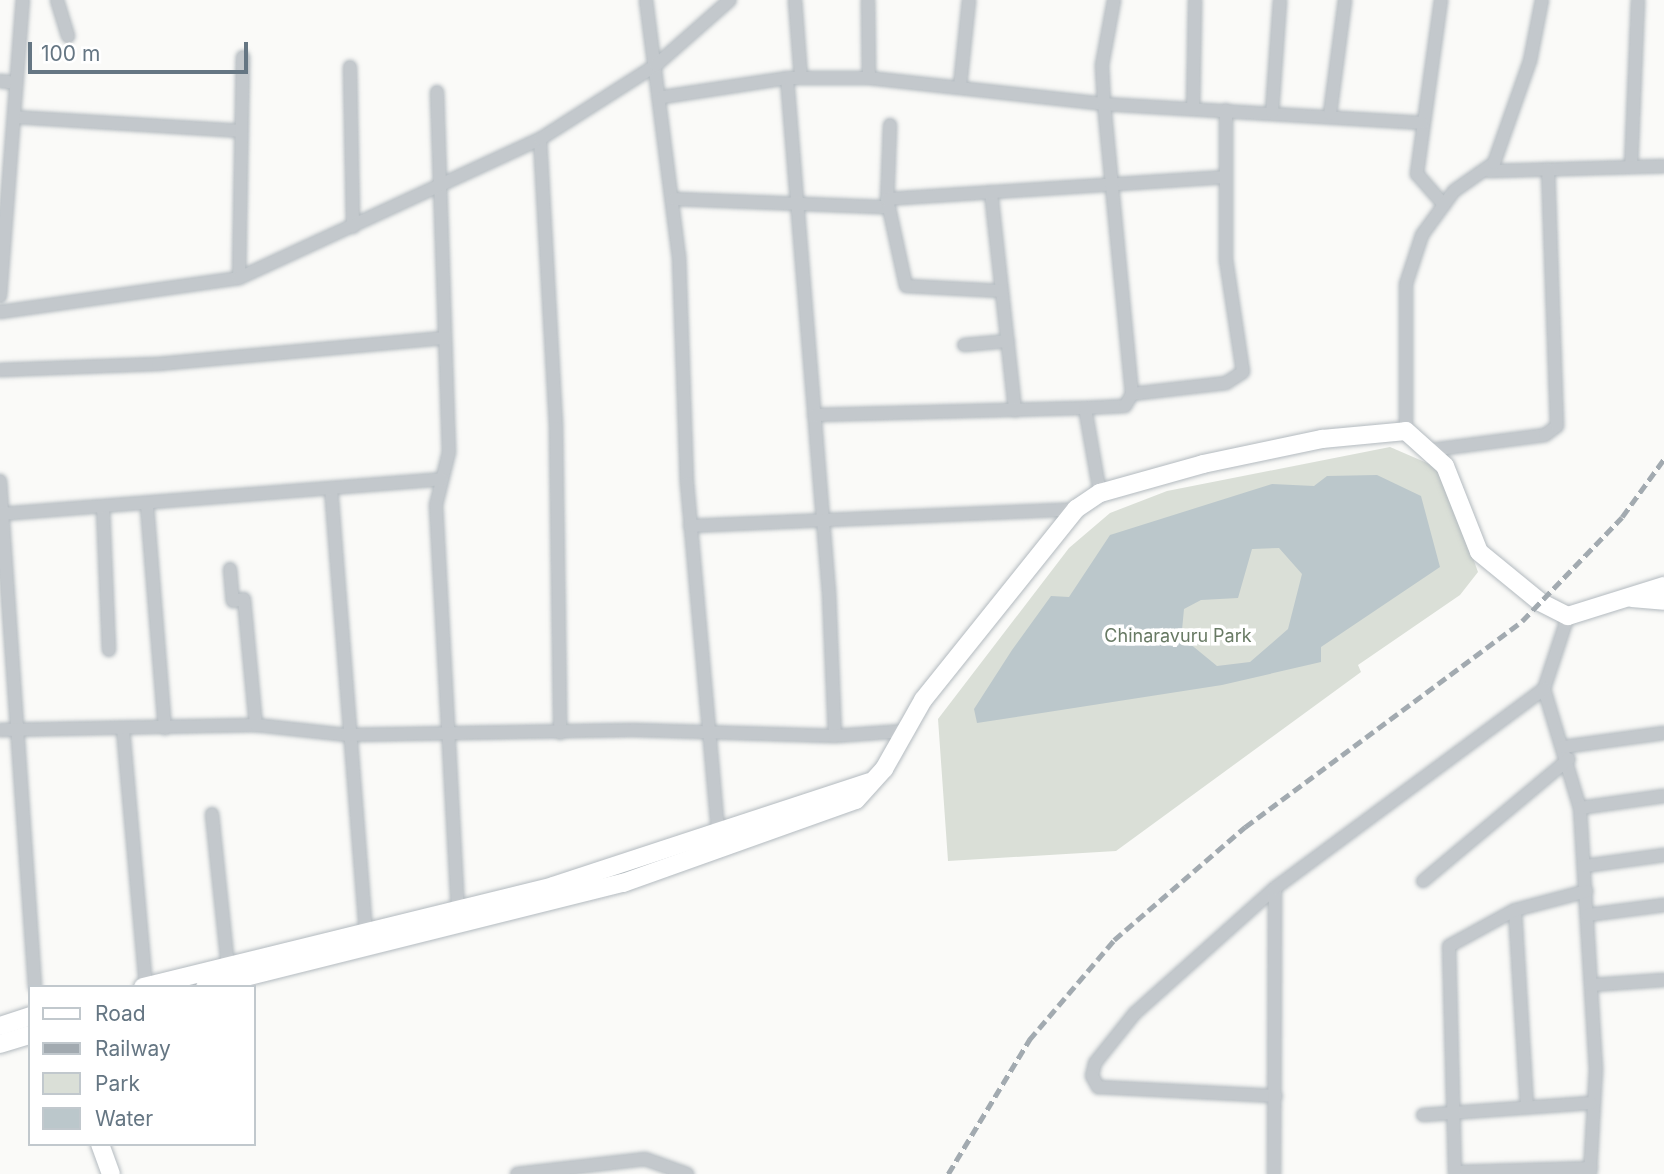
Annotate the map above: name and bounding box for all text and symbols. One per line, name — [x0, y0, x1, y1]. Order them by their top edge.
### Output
scale bar — [32, 28, 252, 72]
text: 100 m — [41, 41, 100, 66]
park label: Chinaravuru Park — [1104, 625, 1252, 647]
legend — [28, 985, 256, 1146]
text: Road — [95, 1001, 146, 1026]
text: Railway — [95, 1036, 171, 1061]
text: Park — [95, 1071, 140, 1096]
text: Water — [95, 1106, 153, 1131]

